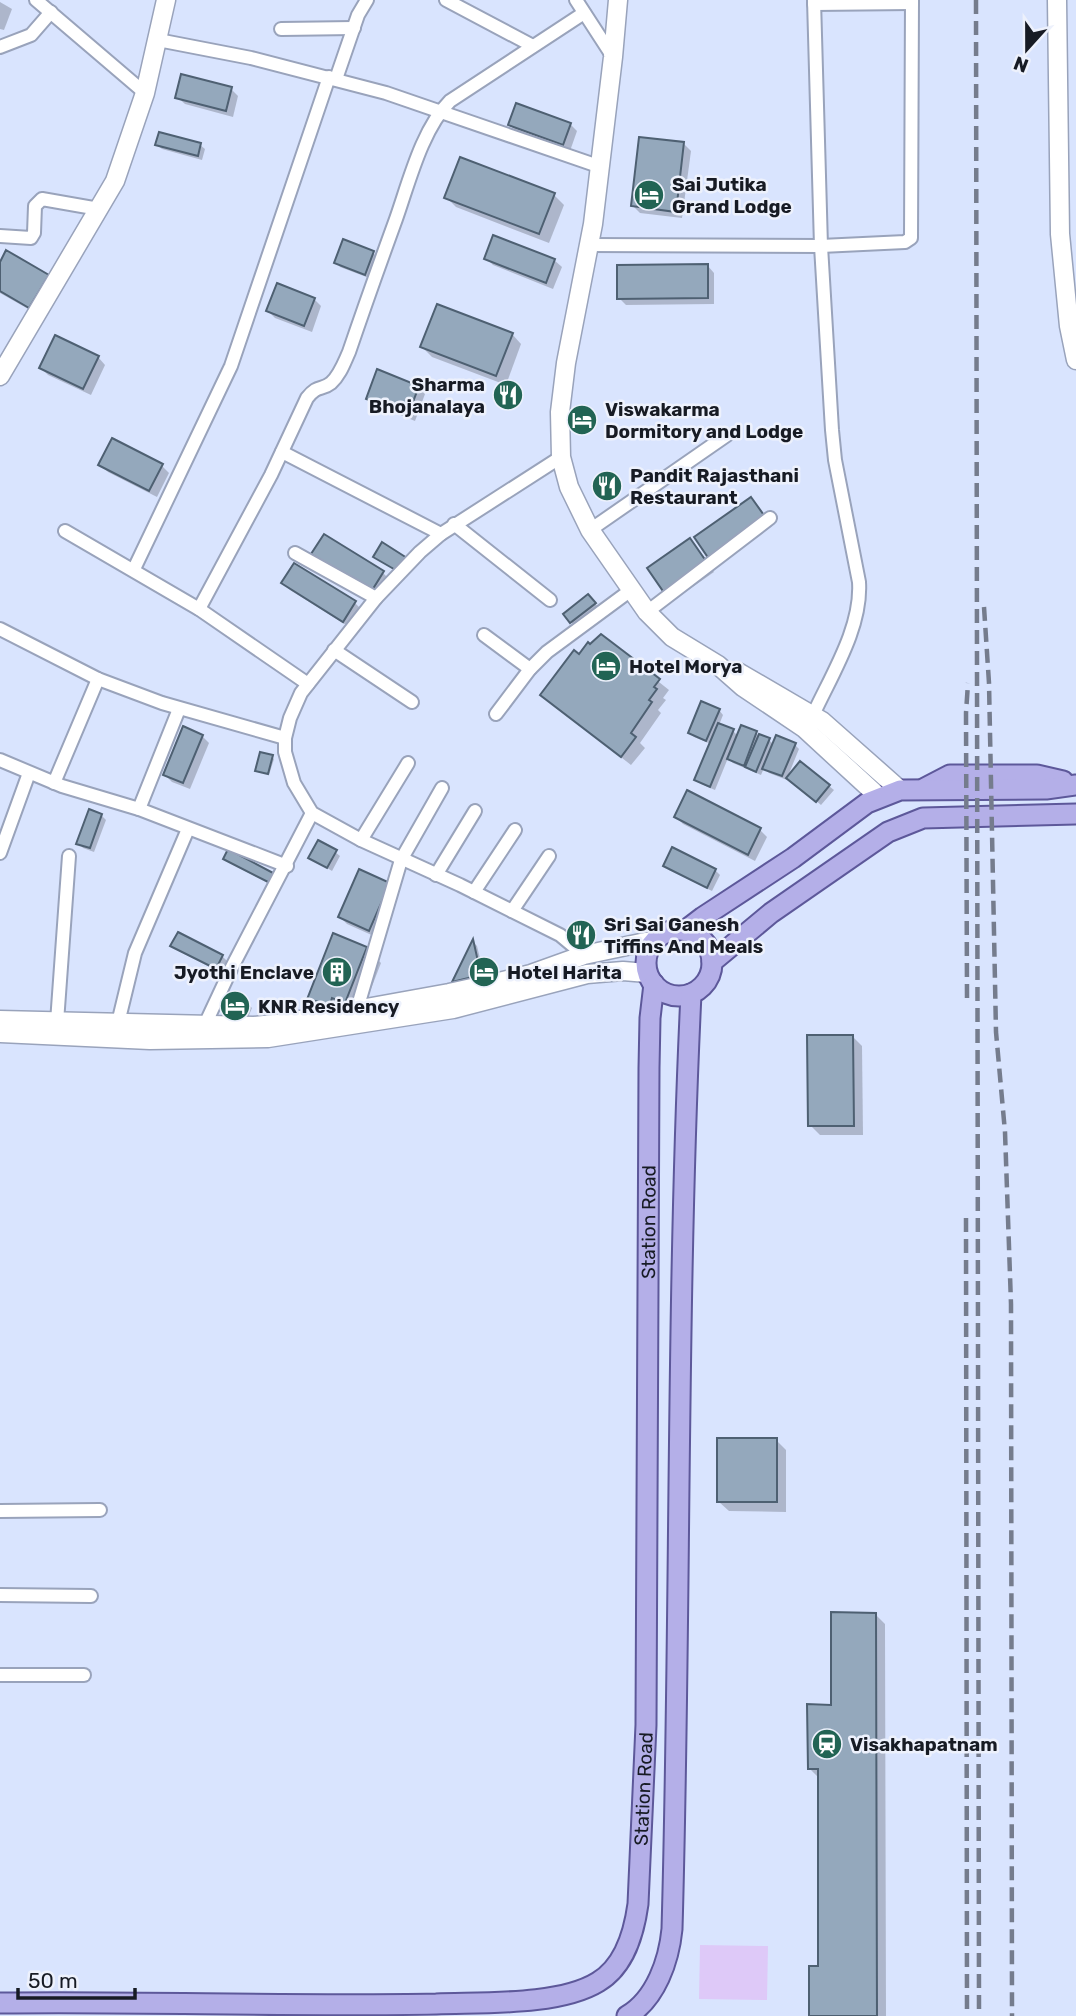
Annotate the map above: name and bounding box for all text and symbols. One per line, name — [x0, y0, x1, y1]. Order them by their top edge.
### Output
north arrow — [992, 14, 1062, 84]
text: N — [1011, 51, 1032, 78]
place label: Sai Jutika Grand Lodge — [672, 173, 792, 218]
hotel icon: Sai Jutika Grand Lodge — [632, 178, 666, 212]
place label: Sharma Bhojanalaya — [369, 373, 485, 418]
restaurant icon: Sharma Bhojanalaya — [491, 378, 525, 412]
place label: Viswakarma Dormitory and Lodge — [605, 398, 803, 443]
hotel icon: Viswakarma Dormitory and Lodge — [565, 403, 599, 437]
place label: Pandit Rajasthani Restaurant — [630, 464, 799, 509]
restaurant icon: Pandit Rajasthani Restaurant — [590, 469, 624, 503]
hotel icon: Hotel Morya — [589, 649, 623, 683]
place label: Hotel Morya — [629, 655, 742, 678]
place label: Sri Sai Ganesh Tiffins And Meals — [604, 913, 763, 958]
restaurant icon: Sri Sai Ganesh Tiffins And Meals — [564, 918, 598, 952]
building icon: Jyothi Enclave — [320, 955, 354, 989]
hotel icon: Hotel Harita — [467, 955, 501, 989]
place label: Jyothi Enclave — [174, 961, 314, 984]
place label: Hotel Harita — [507, 961, 622, 984]
hotel icon: KNR Residency — [218, 989, 252, 1023]
place label: KNR Residency — [258, 995, 400, 1018]
street label: Station Road — [637, 1165, 660, 1279]
station icon: Visakhapatnam — [810, 1727, 844, 1761]
street label: Station Road — [629, 1731, 657, 1846]
place label: Visakhapatnam — [850, 1733, 998, 1756]
scale bar — [18, 1956, 135, 2000]
text: 50 m — [28, 1968, 78, 1993]

